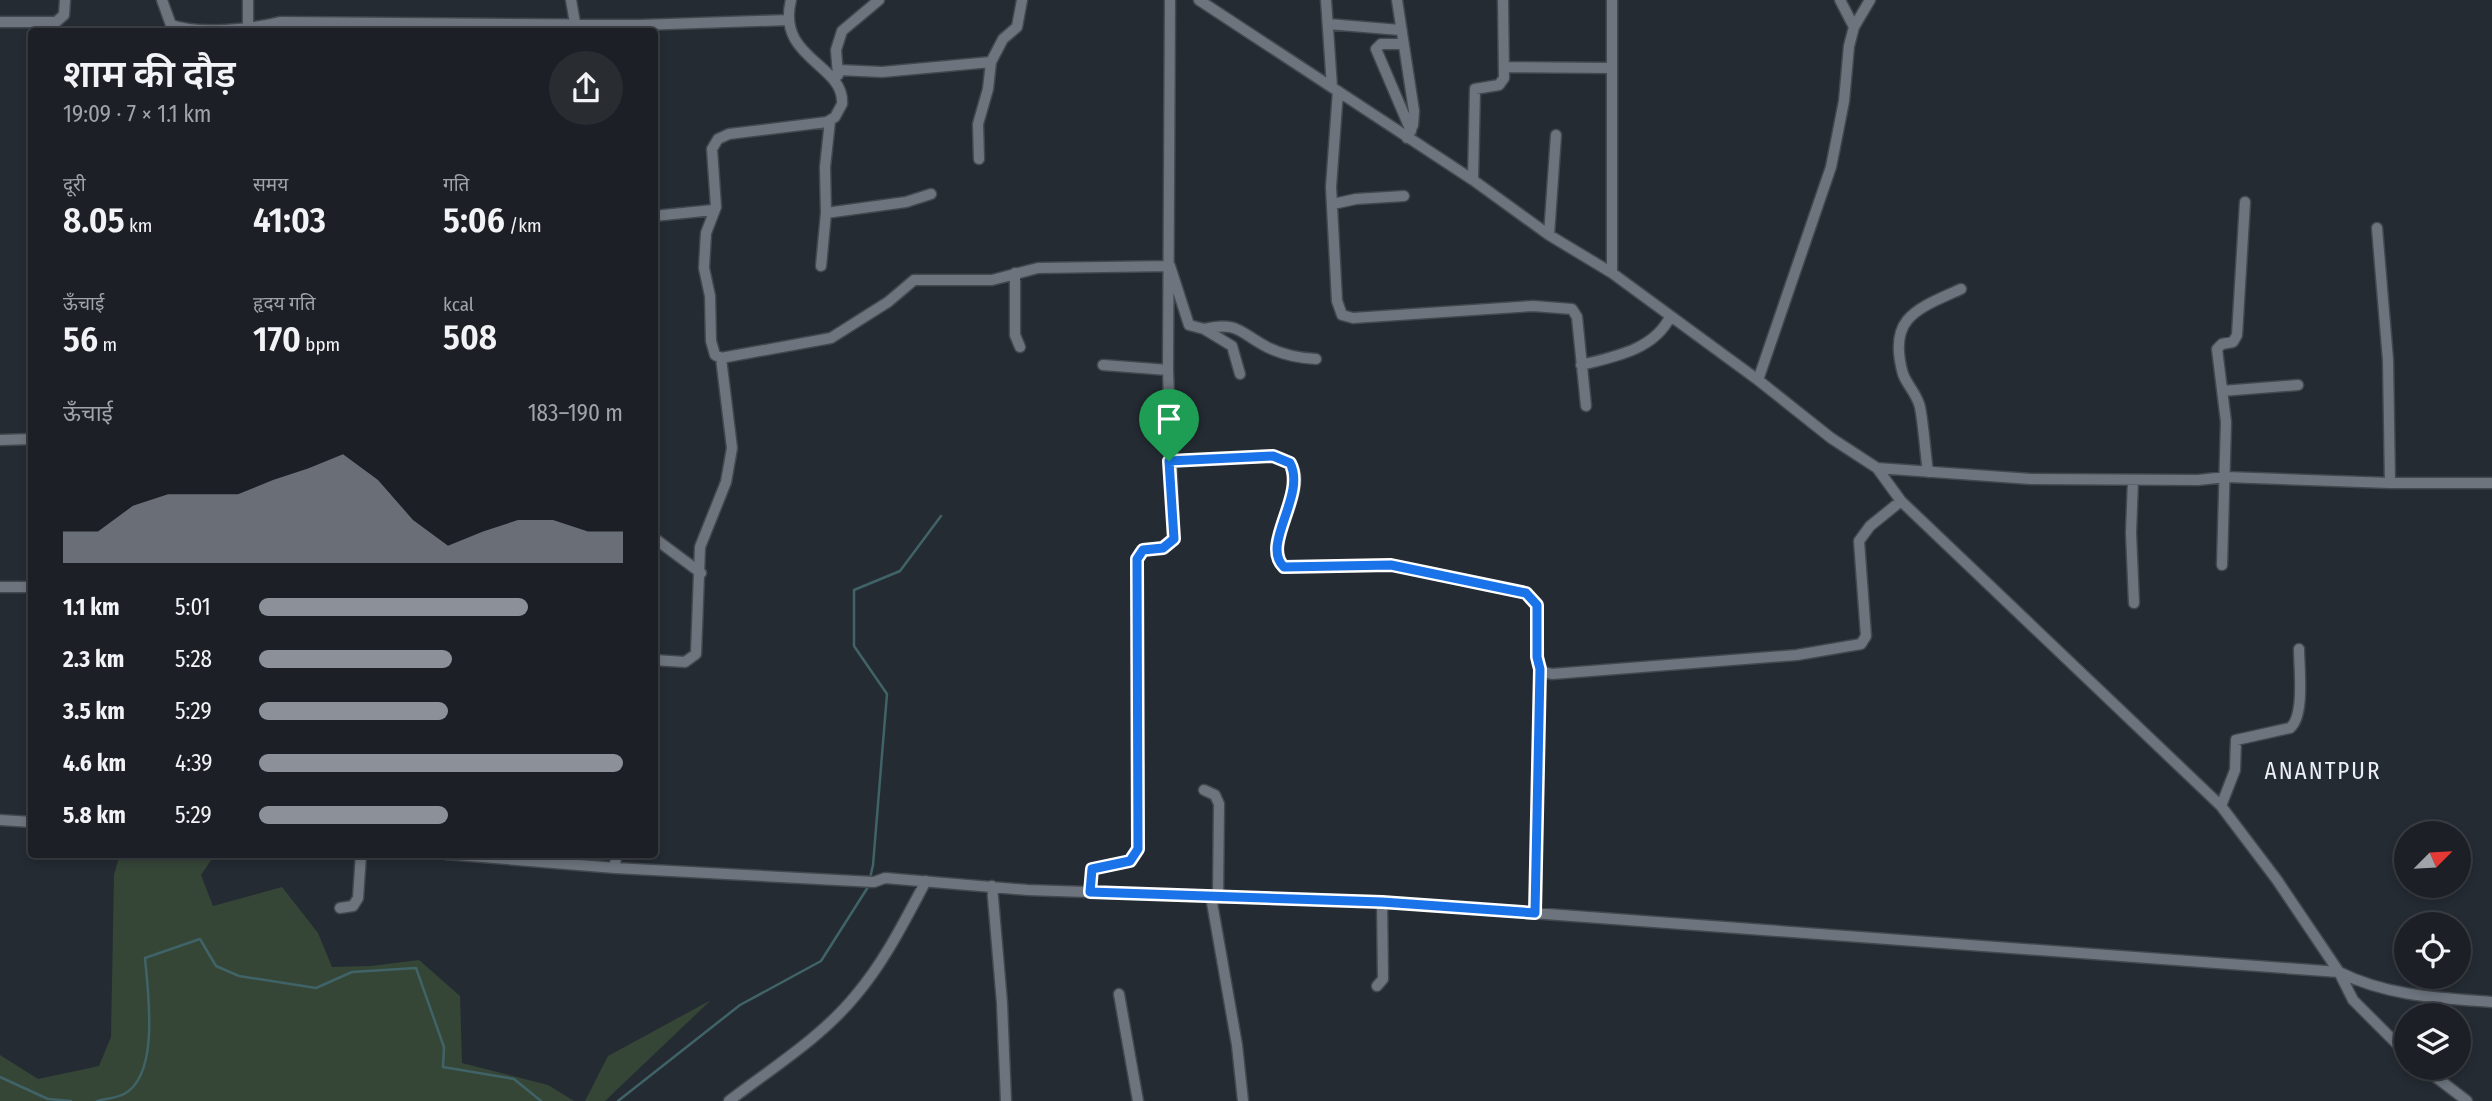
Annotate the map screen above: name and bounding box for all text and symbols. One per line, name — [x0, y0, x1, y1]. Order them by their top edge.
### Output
text: शाम की दौड़ — [63, 51, 236, 97]
button: share — [549, 51, 623, 125]
text: 19:09 · 7 × 1.1 km — [63, 100, 212, 128]
text: दूरी — [63, 173, 86, 196]
text: समय — [253, 173, 288, 196]
text: गति — [443, 173, 469, 196]
text: 8.05 — [63, 199, 125, 241]
text: 41:03 — [253, 199, 326, 241]
text: 5:06 — [443, 199, 505, 241]
text: km — [125, 214, 152, 237]
text: /km — [505, 214, 542, 237]
text: ऊँचाई — [63, 292, 104, 315]
text: हृदय गति — [253, 292, 315, 315]
text: kcal — [443, 293, 474, 316]
text: 508 — [443, 316, 497, 358]
text: 56 — [63, 318, 98, 360]
text: 170 — [253, 318, 301, 360]
text: m — [98, 333, 117, 356]
text: bpm — [301, 333, 340, 356]
pin — [1139, 389, 1199, 461]
text: ऊँचाई — [63, 399, 113, 427]
text: 183–190 m — [528, 399, 623, 427]
icon: arrive — [1150, 400, 1188, 438]
text: 1.1 km — [63, 593, 119, 621]
text: 5:01 — [175, 593, 211, 621]
text: 2.3 km — [63, 645, 124, 673]
text: 5:28 — [175, 645, 212, 673]
text: 3.5 km — [63, 697, 125, 725]
text: 5:29 — [175, 697, 212, 725]
text: 4.6 km — [63, 749, 126, 777]
text: 4:39 — [175, 749, 213, 777]
district label: ANANTPUR — [2265, 757, 2381, 785]
text: 5.8 km — [63, 801, 126, 829]
text: 5:29 — [175, 801, 212, 829]
north arrow — [2394, 821, 2471, 898]
map controls — [2394, 821, 2471, 1080]
button: locate — [2394, 912, 2471, 989]
button: layers — [2394, 1003, 2471, 1080]

